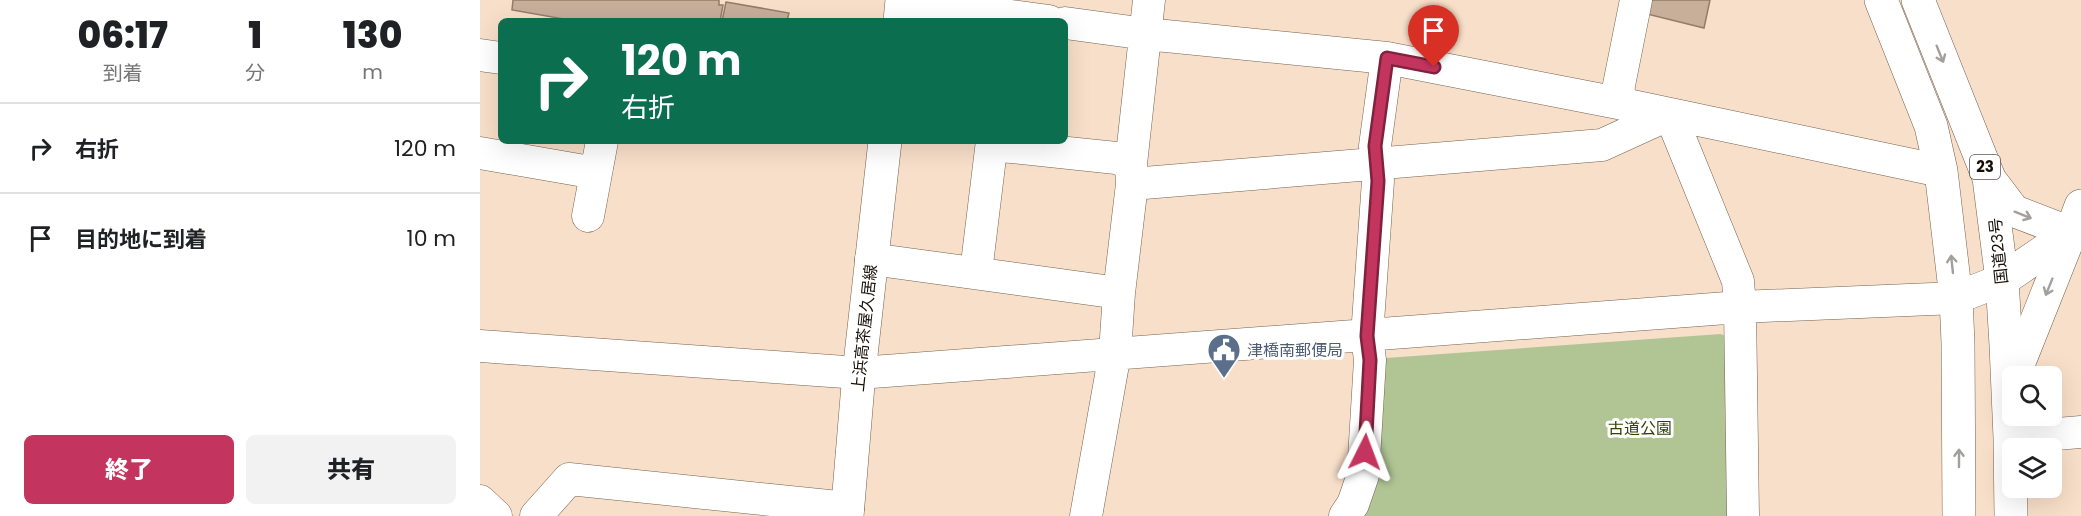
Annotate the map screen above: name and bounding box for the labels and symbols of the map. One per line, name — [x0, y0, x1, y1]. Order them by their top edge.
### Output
pin — [1408, 5, 1459, 67]
one-way arrow — [1935, 45, 1946, 63]
road number: 23 — [1970, 155, 2000, 179]
one-way arrow — [2014, 210, 2032, 221]
street label: 国道23号 — [1984, 217, 2013, 285]
one-way arrow — [1946, 254, 1957, 274]
street label: 上浜高茶屋久居線 — [846, 263, 883, 393]
one-way arrow — [2043, 278, 2054, 296]
public building icon: 津橋南郵便局 — [1206, 332, 1242, 379]
place label: 津橋南郵便局 — [1247, 339, 1343, 362]
park label: 古道公園 — [1608, 417, 1672, 440]
position arrow — [1333, 420, 1397, 484]
one-way arrow — [1953, 448, 1965, 468]

